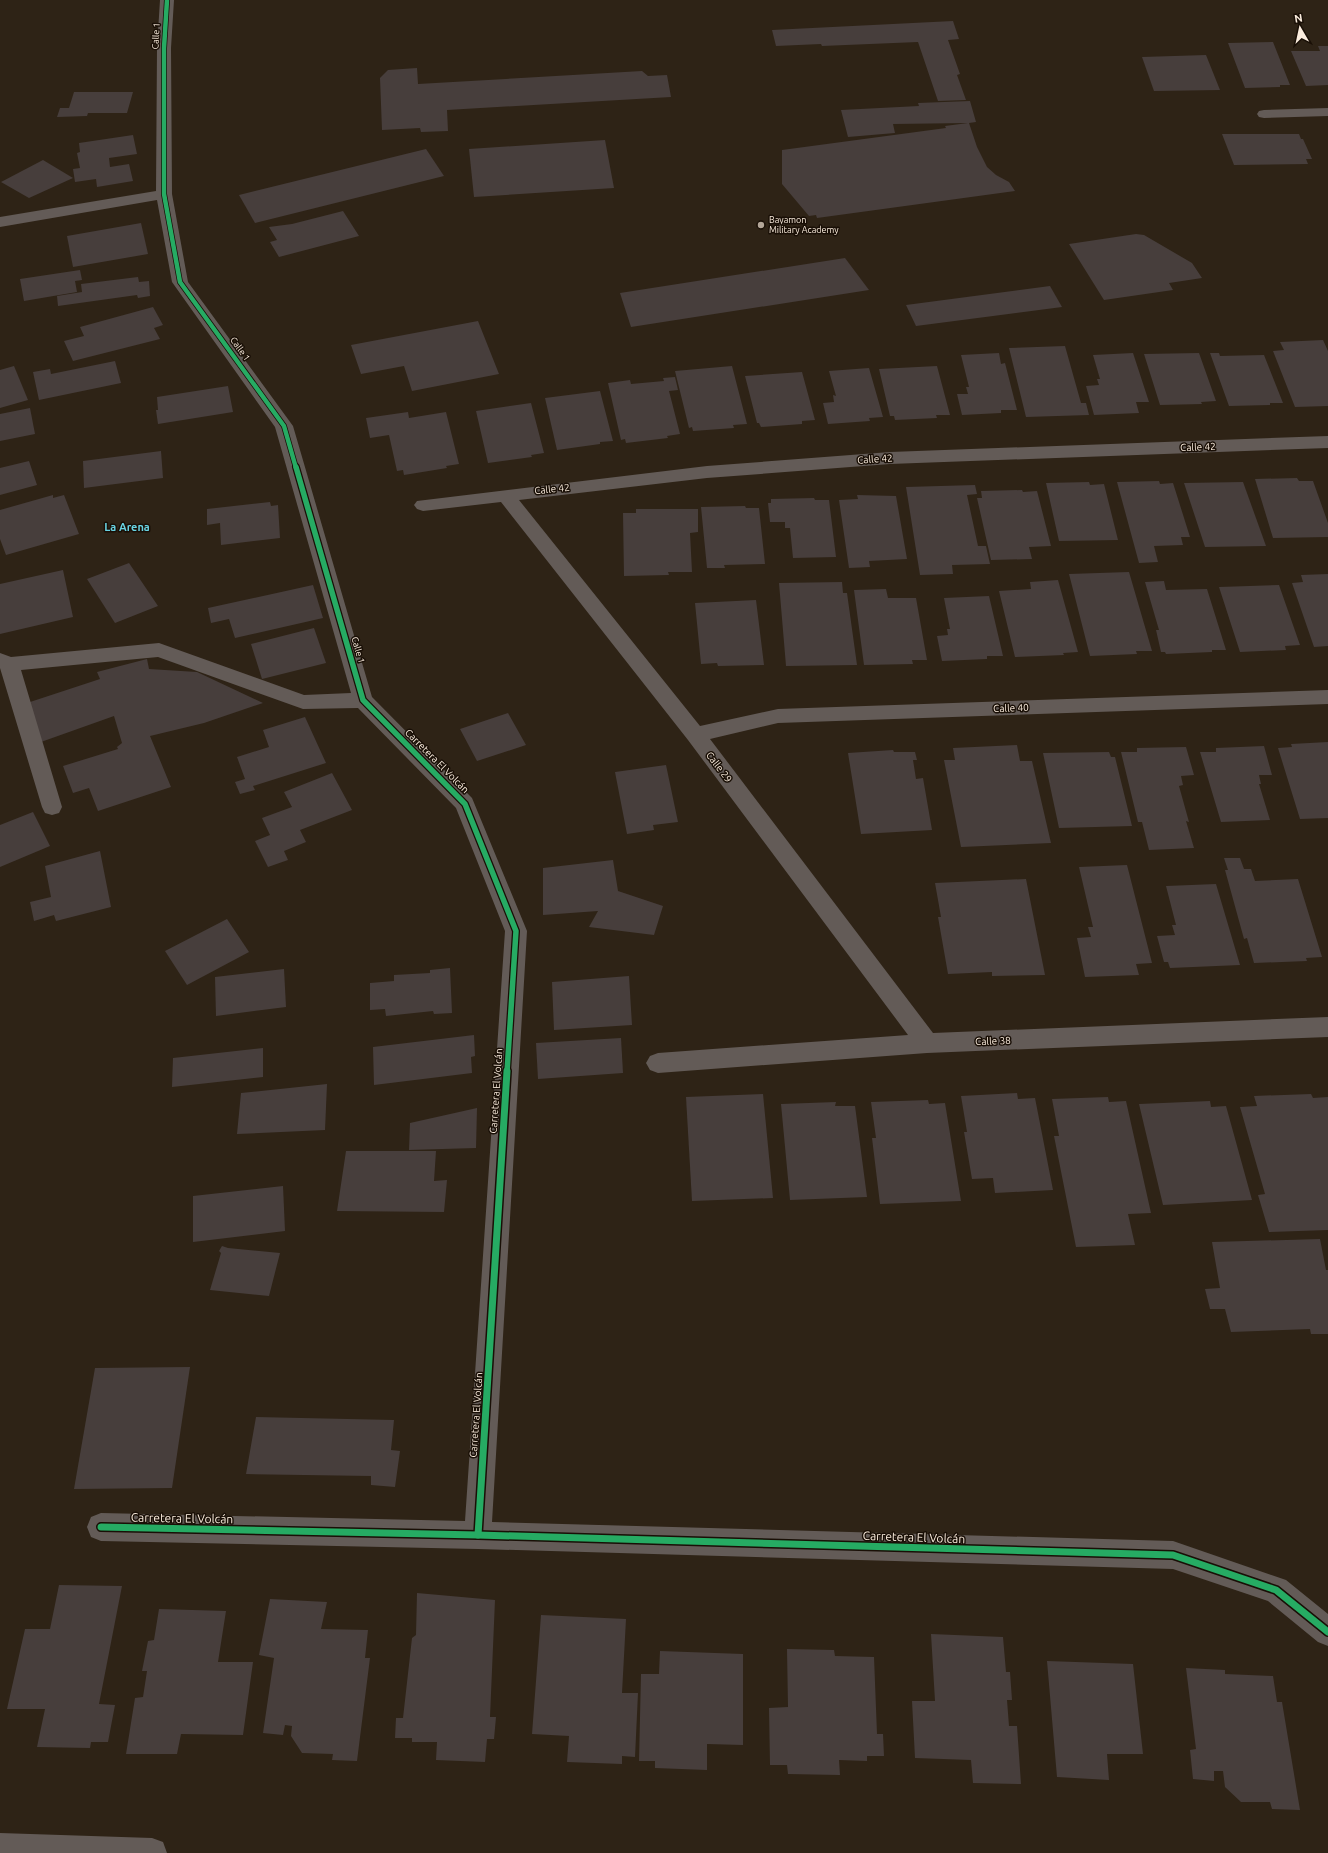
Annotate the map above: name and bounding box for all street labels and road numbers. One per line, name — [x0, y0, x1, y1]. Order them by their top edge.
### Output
street label: Calle 1 — [150, 22, 162, 50]
street label: Calle 1 — [228, 335, 252, 363]
street label: Calle 42 — [1180, 441, 1216, 453]
street label: Calle 42 — [857, 452, 893, 466]
street label: Calle 42 — [534, 482, 570, 496]
street label: Calle 1 — [349, 636, 367, 664]
street label: Calle 40 — [993, 702, 1029, 714]
street label: Carretera El Volcán — [403, 727, 471, 795]
street label: Calle 29 — [704, 749, 734, 785]
street label: Calle 38 — [975, 1035, 1011, 1047]
street label: Carretera El Volcán — [488, 1048, 504, 1134]
street label: Carretera El Volcán — [468, 1372, 484, 1458]
street label: Carretera El Volcán — [131, 1511, 233, 1525]
street label: Carretera El Volcán — [863, 1529, 965, 1545]

